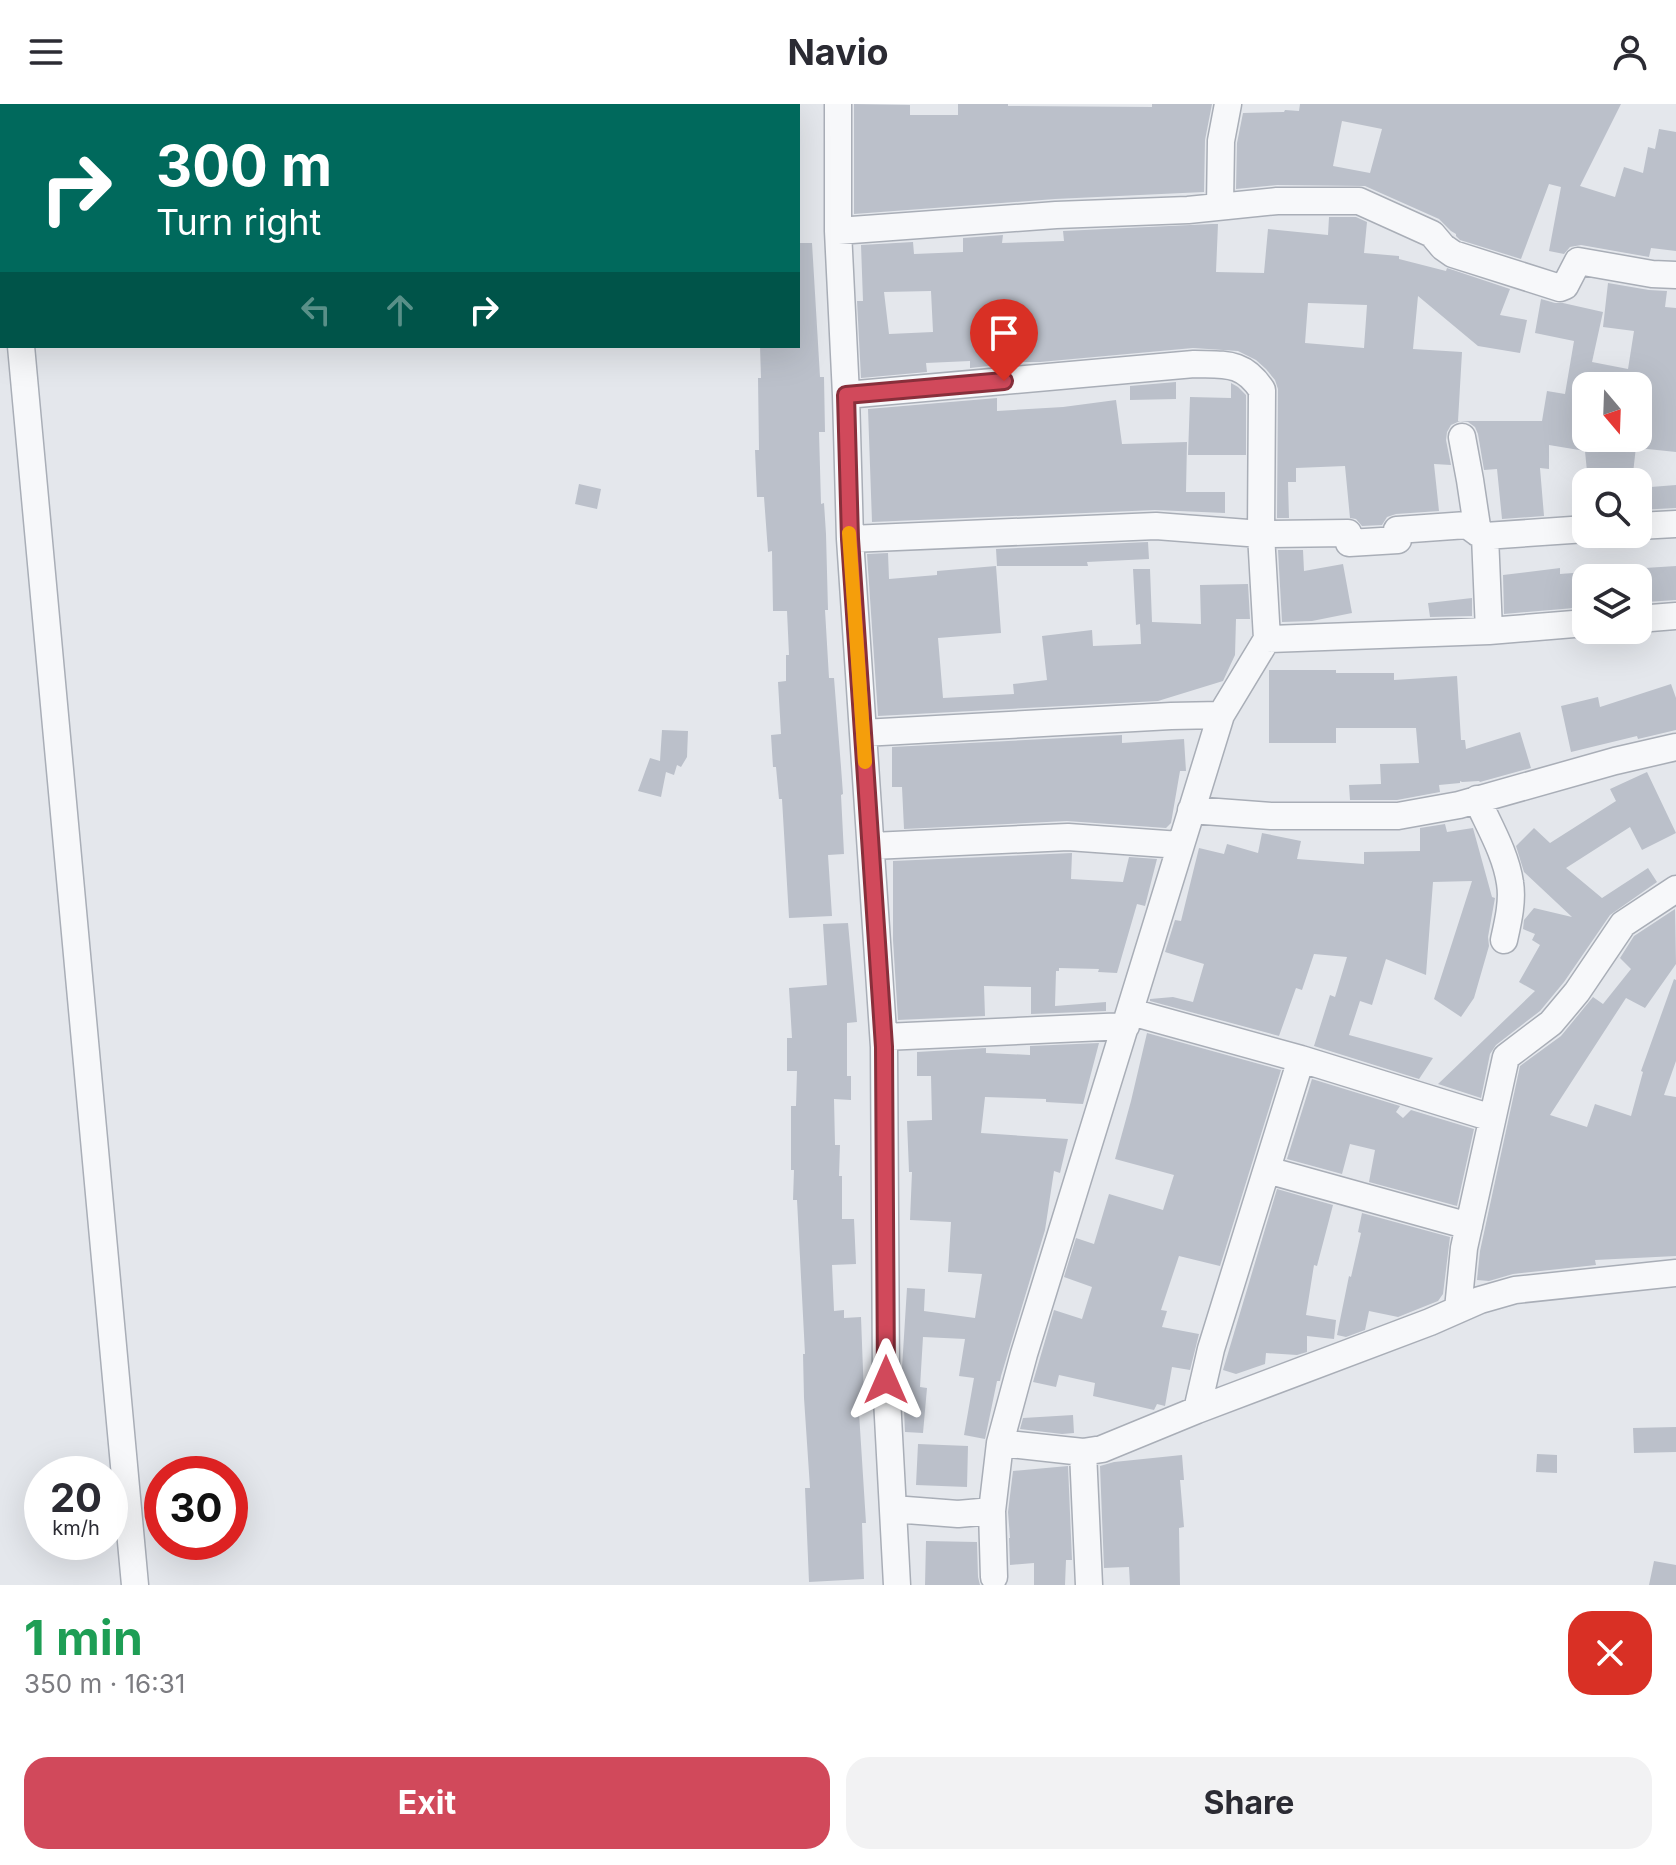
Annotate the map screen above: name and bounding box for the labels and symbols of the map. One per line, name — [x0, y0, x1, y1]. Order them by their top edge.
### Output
pin — [970, 299, 1038, 381]
north arrow — [1572, 372, 1652, 452]
position arrow — [844, 1338, 928, 1422]
speed limit sign: 30 — [144, 1456, 248, 1560]

